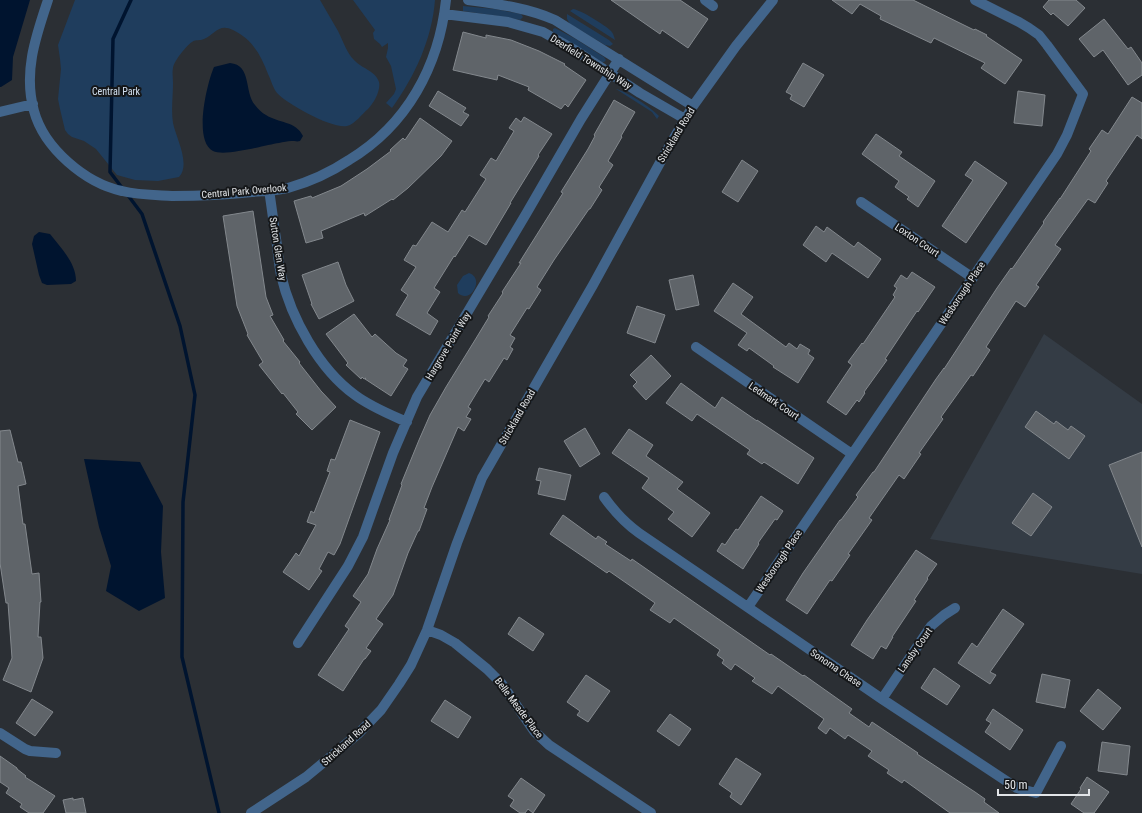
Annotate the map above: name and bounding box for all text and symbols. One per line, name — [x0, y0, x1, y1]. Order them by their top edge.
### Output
street label: Deerfield Township Way — [548, 33, 634, 91]
park label: Central Park — [92, 86, 141, 97]
street label: Strickland Road — [655, 106, 697, 164]
street label: Central Park Overlook — [201, 182, 287, 200]
street label: Sutton Glen Way — [268, 216, 288, 282]
street label: Loxton Court — [893, 221, 941, 259]
street label: Wesborough Place — [937, 259, 987, 327]
street label: Hargrove Point Way — [423, 310, 473, 382]
street label: Ledmark Court — [747, 380, 801, 422]
street label: Strickland Road — [497, 387, 537, 447]
street label: Wesborough Place — [754, 527, 804, 595]
street label: Lansby Court — [896, 625, 934, 674]
street label: Sonoma Chase — [808, 647, 864, 689]
street label: Belle Meade Place — [493, 676, 545, 741]
street label: Strickland Road — [319, 718, 373, 768]
scale bar — [998, 771, 1089, 797]
text: 50 m — [1004, 778, 1028, 792]

